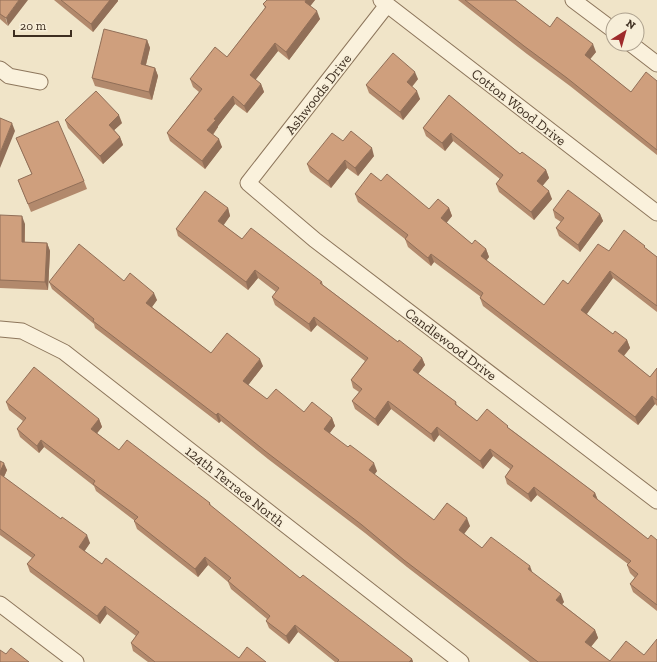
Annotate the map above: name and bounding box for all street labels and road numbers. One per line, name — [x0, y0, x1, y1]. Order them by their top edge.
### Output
street label: Ashwoods Drive — [282, 50, 355, 138]
street label: Cotton Wood Drive — [468, 65, 570, 150]
street label: Candlewood Drive — [401, 304, 500, 385]
street label: 124th Terrace North — [182, 442, 288, 530]

